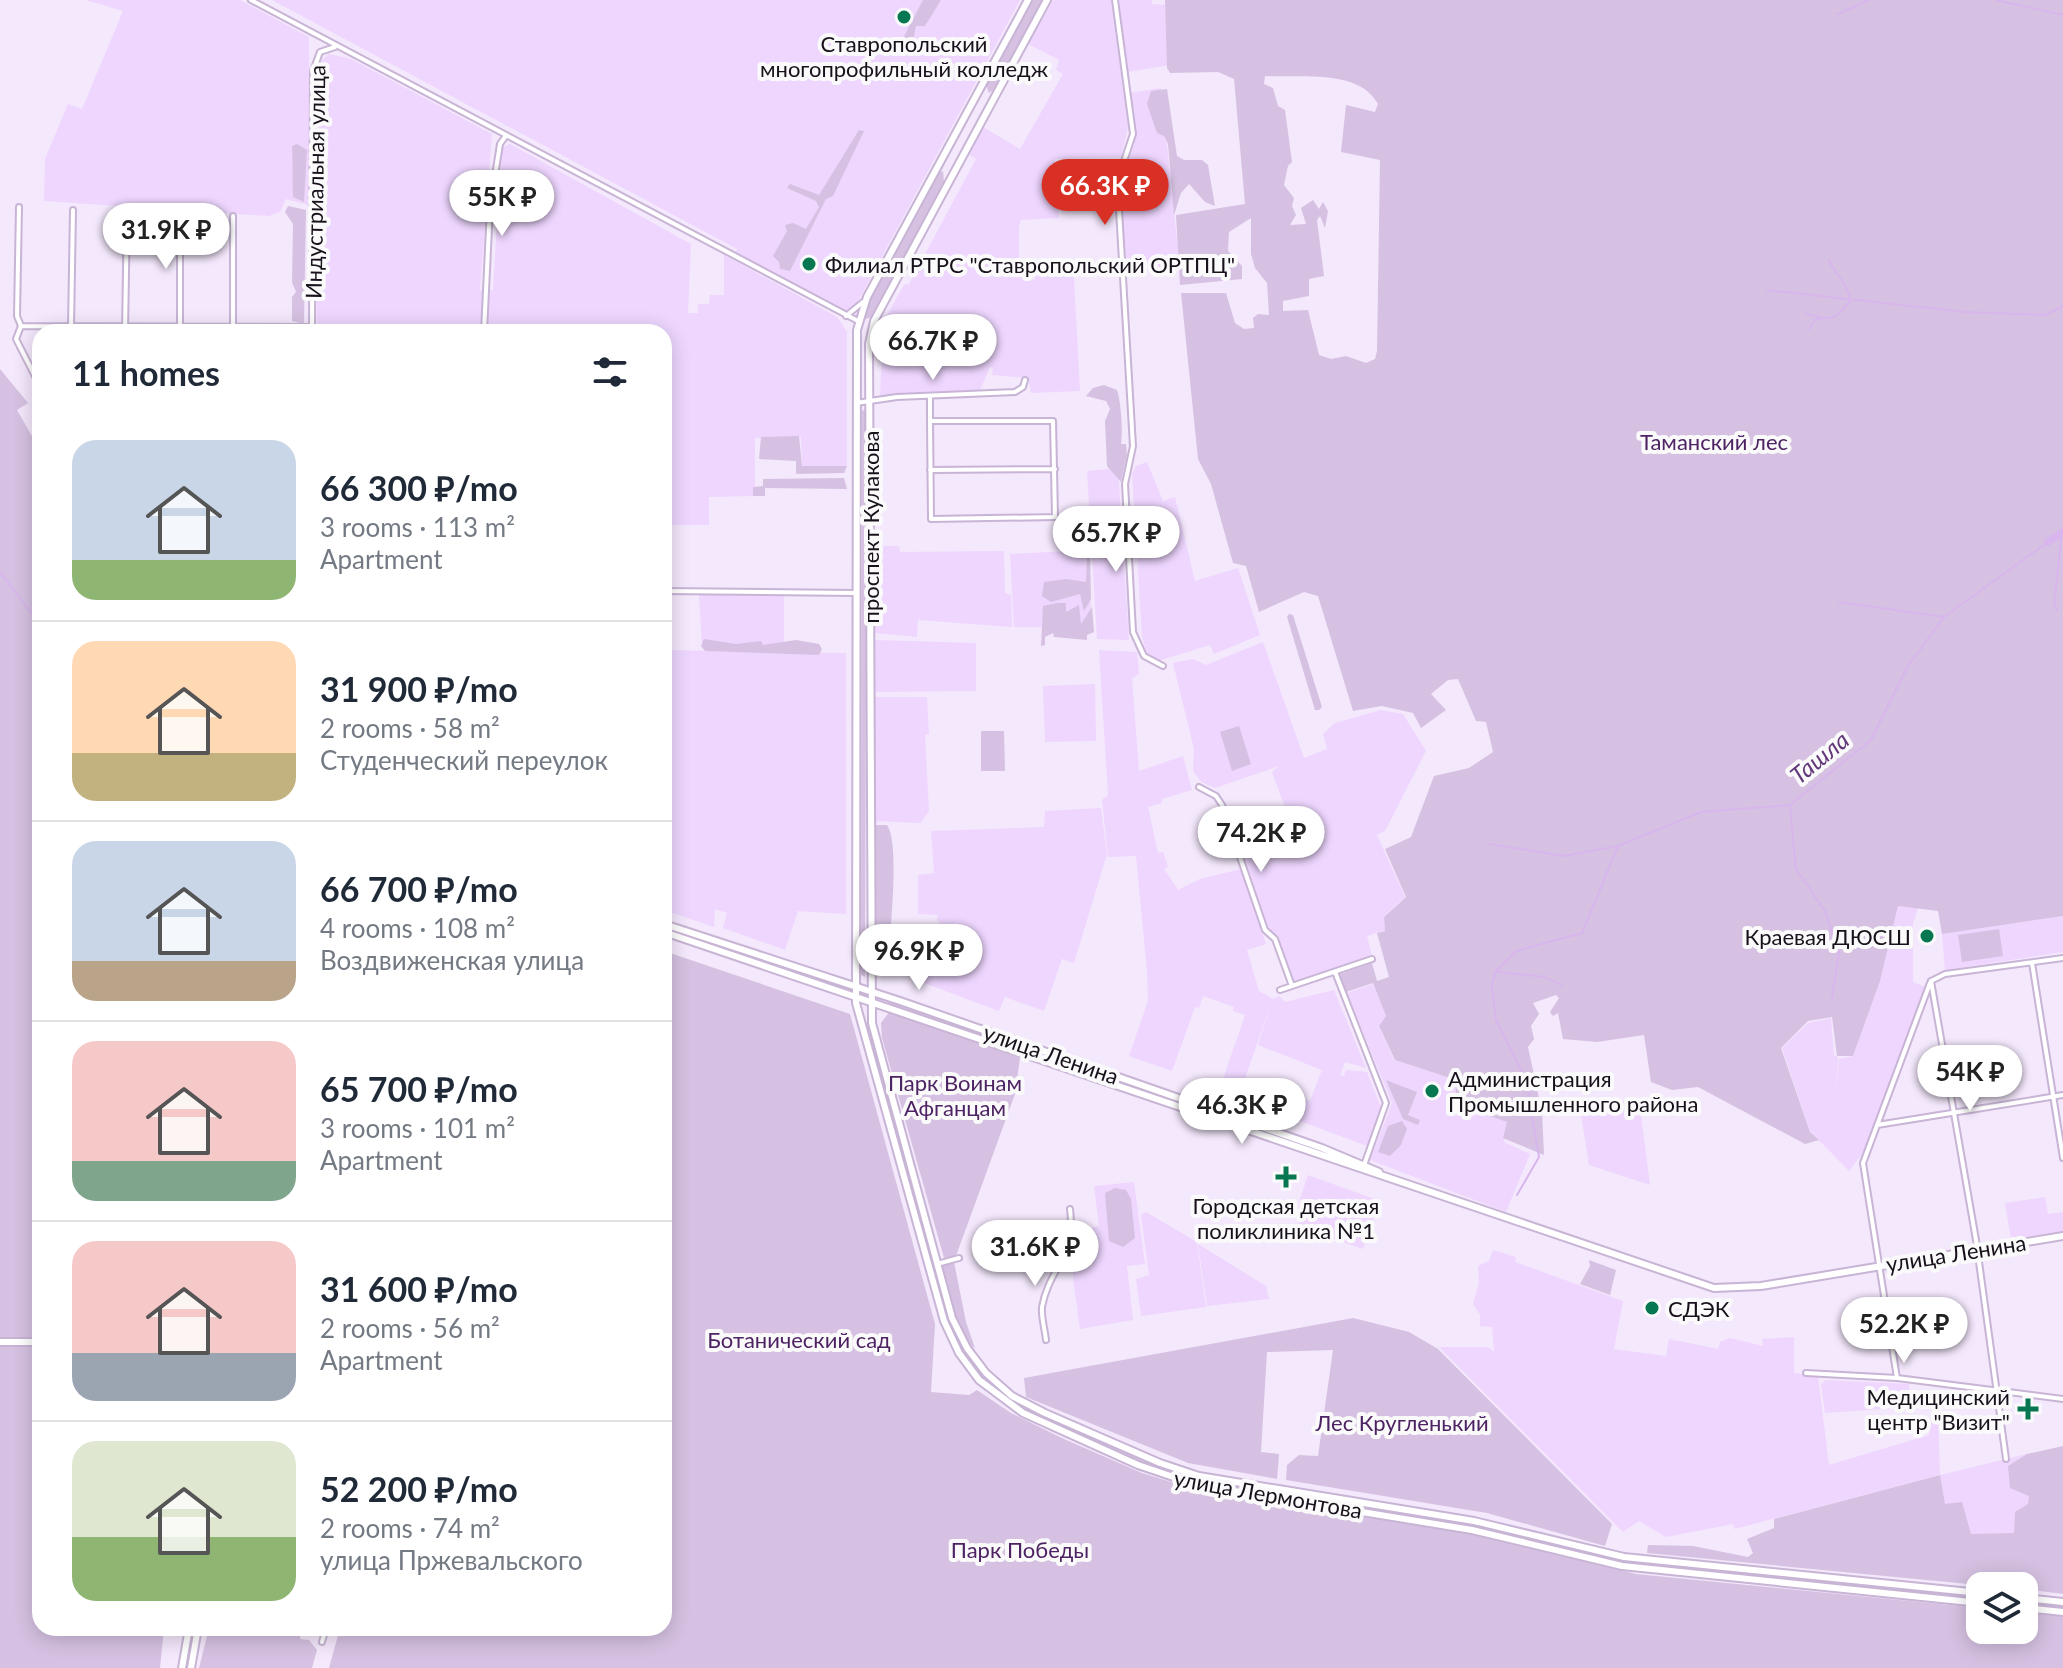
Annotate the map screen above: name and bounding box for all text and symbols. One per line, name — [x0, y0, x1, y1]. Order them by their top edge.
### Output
marker: Ставропольский многопрофильный колледж — [895, 8, 913, 26]
place label: Ставропольский многопрофильный колледж — [760, 30, 1049, 82]
street label: Индустриальная улица — [299, 65, 331, 299]
pin: 66.3K ₽ — [1031, 159, 1179, 227]
text: 66.3K ₽ — [1060, 169, 1150, 201]
pin: 55K ₽ — [446, 170, 558, 238]
text: 55K ₽ — [467, 180, 537, 212]
pin: 31.9K ₽ — [92, 203, 240, 271]
text: 31.9K ₽ — [121, 213, 211, 245]
place label: Филиал РТРС "Ставропольский ОРТПЦ" — [825, 251, 1235, 278]
marker: Филиал РТРС "Ставропольский ОРТПЦ" — [800, 255, 818, 273]
pin: 66.7K ₽ — [859, 314, 1007, 382]
text: 66.7K ₽ — [888, 324, 978, 356]
icon: filters — [588, 350, 632, 394]
text: 11 homes — [72, 352, 220, 393]
park label: Таманский лес — [1640, 428, 1788, 455]
street label: проспект Кулакова — [857, 431, 884, 623]
text: 66 300 ₽/mo — [320, 467, 518, 508]
icon: home — [136, 472, 232, 568]
pin: 65.7K ₽ — [1042, 506, 1190, 574]
text: 3 rooms · 113 m² — [320, 511, 515, 543]
text: 65.7K ₽ — [1071, 516, 1161, 548]
text: Apartment — [320, 543, 443, 575]
text: 31 900 ₽/mo — [320, 668, 518, 709]
icon: home — [136, 673, 232, 769]
text: 2 rooms · 58 m² — [320, 712, 500, 744]
water label: Ташла — [1784, 725, 1854, 789]
text: Студенческий переулок — [320, 744, 608, 776]
pin: 74.2K ₽ — [1187, 806, 1335, 874]
text: 74.2K ₽ — [1216, 816, 1306, 848]
text: 66 700 ₽/mo — [320, 868, 518, 909]
icon: home — [136, 873, 232, 969]
text: 4 rooms · 108 m² — [320, 912, 515, 944]
place label: Краевая ДЮСШ — [1745, 923, 1911, 950]
pin: 96.9K ₽ — [845, 924, 993, 992]
marker: Краевая ДЮСШ — [1918, 927, 1936, 945]
text: 96.9K ₽ — [874, 934, 964, 966]
text: Воздвиженская улица — [320, 944, 584, 976]
street label: улица Ленина — [980, 1018, 1122, 1090]
pin: 54K ₽ — [1914, 1045, 2026, 1113]
text: 54K ₽ — [1935, 1055, 2005, 1087]
place label: Администрация Промышленного района — [1448, 1065, 1698, 1117]
text: 65 700 ₽/mo — [320, 1068, 518, 1109]
park label: Парк Воинам Афганцам — [888, 1069, 1022, 1121]
icon: home — [136, 1073, 232, 1169]
pin: 46.3K ₽ — [1168, 1078, 1316, 1146]
marker: Администрация Промышленного района — [1423, 1082, 1441, 1100]
text: 46.3K ₽ — [1197, 1088, 1287, 1120]
text: 3 rooms · 101 m² — [320, 1112, 515, 1144]
text: Apartment — [320, 1144, 443, 1176]
marker: Городская детская поликлиника №1 — [1275, 1166, 1297, 1188]
place label: Городская детская поликлиника №1 — [1193, 1192, 1379, 1244]
pin: 31.6K ₽ — [961, 1220, 1109, 1288]
street label: улица Ленина — [1884, 1229, 2028, 1277]
text: 31.6K ₽ — [990, 1230, 1080, 1262]
text: 31 600 ₽/mo — [320, 1268, 518, 1309]
icon: home — [136, 1273, 232, 1369]
place label: СДЭК — [1668, 1295, 1730, 1322]
pin: 52.2K ₽ — [1830, 1297, 1978, 1365]
marker: СДЭК — [1643, 1299, 1661, 1317]
text: 52.2K ₽ — [1859, 1307, 1949, 1339]
text: 2 rooms · 56 m² — [320, 1312, 500, 1344]
park label: Ботанический сад — [707, 1326, 891, 1353]
text: Apartment — [320, 1344, 443, 1376]
place label: Медицинский центр "Визит" — [1867, 1383, 2010, 1435]
marker: Медицинский центр "Визит" — [2017, 1398, 2039, 1420]
park label: Лес Кругленький — [1314, 1409, 1489, 1436]
street label: улица Лермонтова — [1172, 1464, 1364, 1524]
text: 52 200 ₽/mo — [320, 1468, 518, 1509]
icon: home — [136, 1473, 232, 1569]
text: 2 rooms · 74 m² — [320, 1512, 500, 1544]
park label: Парк Победы — [951, 1536, 1089, 1563]
text: улица Пржевальского — [320, 1544, 583, 1576]
map controls — [1966, 1572, 2038, 1644]
button: layers — [1966, 1572, 2038, 1644]

